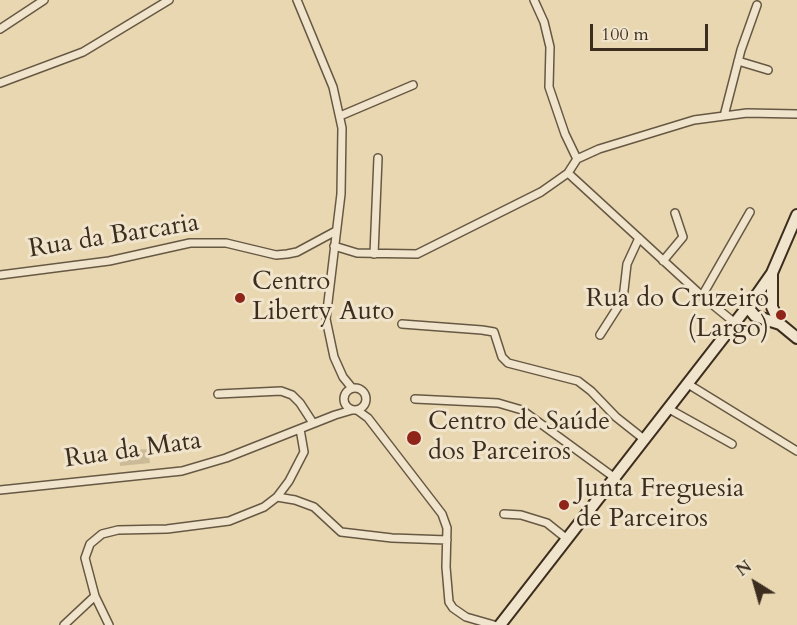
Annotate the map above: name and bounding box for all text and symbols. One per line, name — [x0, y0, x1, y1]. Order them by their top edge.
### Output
scale bar — [593, 12, 712, 50]
text: 100 m — [601, 22, 649, 47]
street label: Rua da Barcaria — [27, 208, 201, 266]
place label: Centro Liberty Auto — [252, 267, 394, 328]
place label: Rua do Cruzeiro (Largo) — [586, 284, 769, 346]
marker: Centro Liberty Auto — [233, 291, 247, 305]
marker: Rua do Cruzeiro (Largo) — [774, 308, 788, 322]
place label: Centro de Saúde dos Parceiros — [428, 407, 610, 468]
street label: Rua da Mata — [63, 426, 203, 476]
marker: Centro de Saúde dos Parceiros — [405, 429, 423, 447]
place label: Junta Freguesia de Parceiros — [576, 474, 744, 536]
marker: Junta Freguesia de Parceiros — [557, 498, 571, 512]
north arrow — [725, 553, 785, 613]
text: N — [732, 556, 756, 582]

